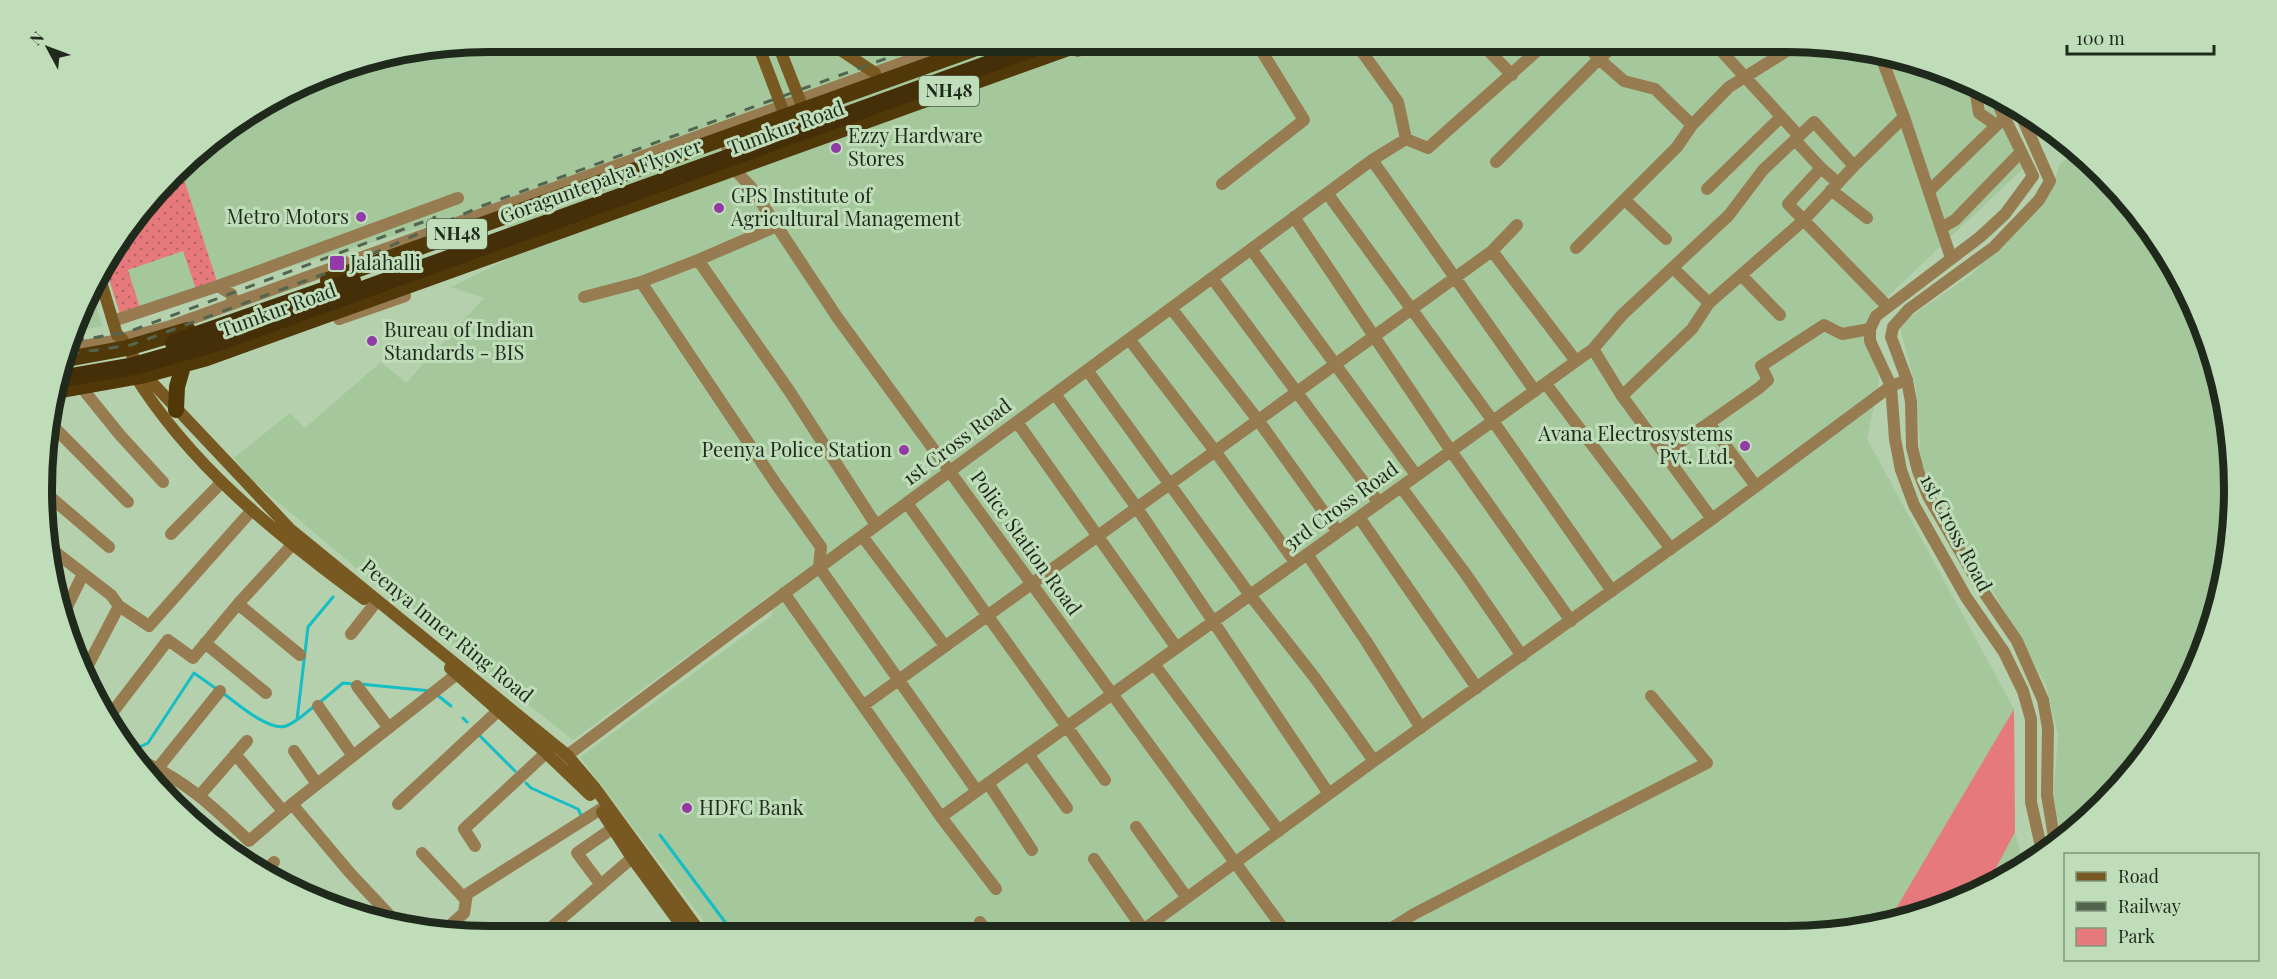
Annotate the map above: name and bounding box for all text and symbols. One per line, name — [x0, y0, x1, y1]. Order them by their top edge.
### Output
north arrow — [18, 18, 78, 78]
scale bar — [2067, 18, 2214, 56]
text: N — [25, 26, 48, 49]
text: 100 m — [2076, 26, 2125, 50]
road number: NH48 — [919, 76, 979, 106]
street label: Tumkur Road — [724, 93, 848, 160]
place label: Ezzy Hardware Stores — [848, 121, 983, 171]
street label: Goraguntepalya Flyover — [496, 130, 705, 229]
marker: Ezzy Hardware Stores — [829, 141, 843, 155]
place label: GPS Institute of Agricultural Management — [730, 181, 962, 231]
marker: GPS Institute of Agricultural Management — [712, 201, 726, 215]
place label: Metro Motors — [226, 202, 349, 229]
marker: Metro Motors — [354, 210, 368, 224]
road number: NH48 — [427, 219, 487, 249]
place label: Jalahalli — [349, 248, 421, 275]
marker: Jalahalli — [328, 254, 346, 272]
street label: Tumkur Road — [216, 275, 340, 342]
place label: Bureau of Indian Standards - BIS — [384, 315, 534, 365]
marker: Bureau of Indian Standards - BIS — [365, 334, 379, 348]
street label: 1st Cross Road — [896, 391, 1016, 491]
place label: Avana Electrosystems Pvt. Ltd. — [1537, 419, 1733, 469]
place label: Peenya Police Station — [702, 435, 892, 462]
marker: Avana Electrosystems Pvt. Ltd. — [1738, 439, 1752, 453]
marker: Peenya Police Station — [897, 443, 911, 457]
street label: 3rd Cross Road — [1277, 454, 1403, 556]
street label: Police Station Road — [966, 464, 1089, 620]
street label: 1st Cross Road — [1915, 469, 2000, 596]
street label: Peenya Inner Ring Road — [356, 552, 540, 708]
place label: HDFC Bank — [699, 793, 804, 820]
marker: HDFC Bank — [680, 801, 694, 815]
legend — [2064, 853, 2259, 961]
text: Road — [2118, 864, 2159, 888]
text: Railway — [2118, 894, 2181, 918]
text: Park — [2118, 924, 2155, 948]

